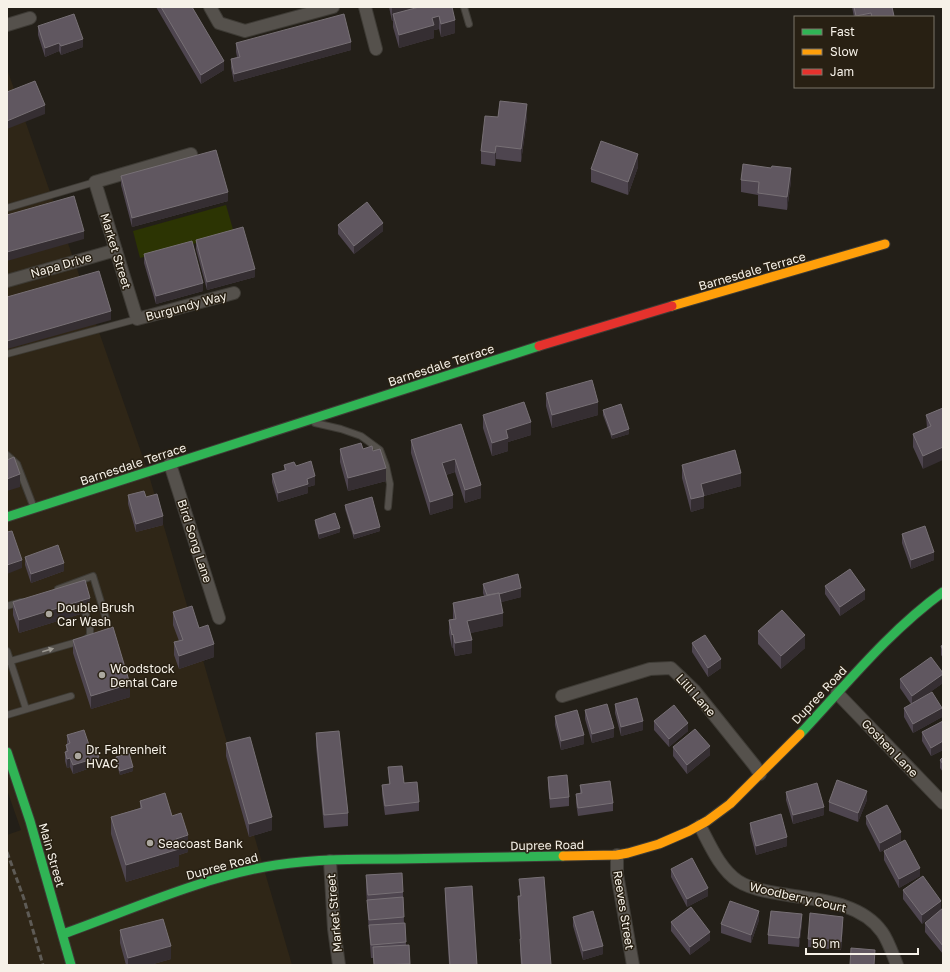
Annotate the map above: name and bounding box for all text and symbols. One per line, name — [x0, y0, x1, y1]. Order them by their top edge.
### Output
legend — [794, 16, 934, 88]
text: Fast — [830, 24, 855, 39]
text: Slow — [830, 44, 858, 59]
text: Jam — [830, 64, 854, 79]
street label: Market Street — [97, 211, 135, 291]
street label: Barnesdale Terrace — [697, 248, 807, 293]
street label: Napa Drive — [29, 249, 93, 281]
street label: Burgundy Way — [144, 288, 228, 324]
street label: Barnesdale Terrace — [386, 341, 496, 389]
street label: Barnesdale Terrace — [78, 440, 188, 488]
street label: Bird Song Lane — [174, 497, 216, 585]
place label: Double Brush Car Wash — [57, 600, 135, 629]
marker: Double Brush Car Wash — [44, 609, 54, 619]
one-way arrow — [42, 647, 54, 653]
place label: Woodstock Dental Care — [110, 661, 178, 690]
street label: Dupree Road — [788, 663, 850, 727]
marker: Woodstock Dental Care — [97, 670, 107, 680]
street label: Lilli Lane — [673, 671, 719, 719]
street label: Goshen Lane — [859, 716, 921, 780]
place label: Dr. Fahrenheit HVAC — [86, 742, 167, 771]
marker: Dr. Fahrenheit HVAC — [73, 751, 83, 761]
street label: Main Street — [36, 821, 68, 889]
place label: Seacoast Bank — [158, 836, 243, 851]
street label: Dupree Road — [510, 837, 584, 853]
marker: Seacoast Bank — [145, 838, 155, 848]
street label: Dupree Road — [184, 849, 260, 883]
street label: Reeves Street — [610, 869, 638, 951]
street label: Market Street — [323, 873, 345, 953]
street label: Woodberry Court — [748, 879, 848, 915]
scale bar — [806, 930, 918, 956]
text: 50 m — [812, 936, 840, 951]

